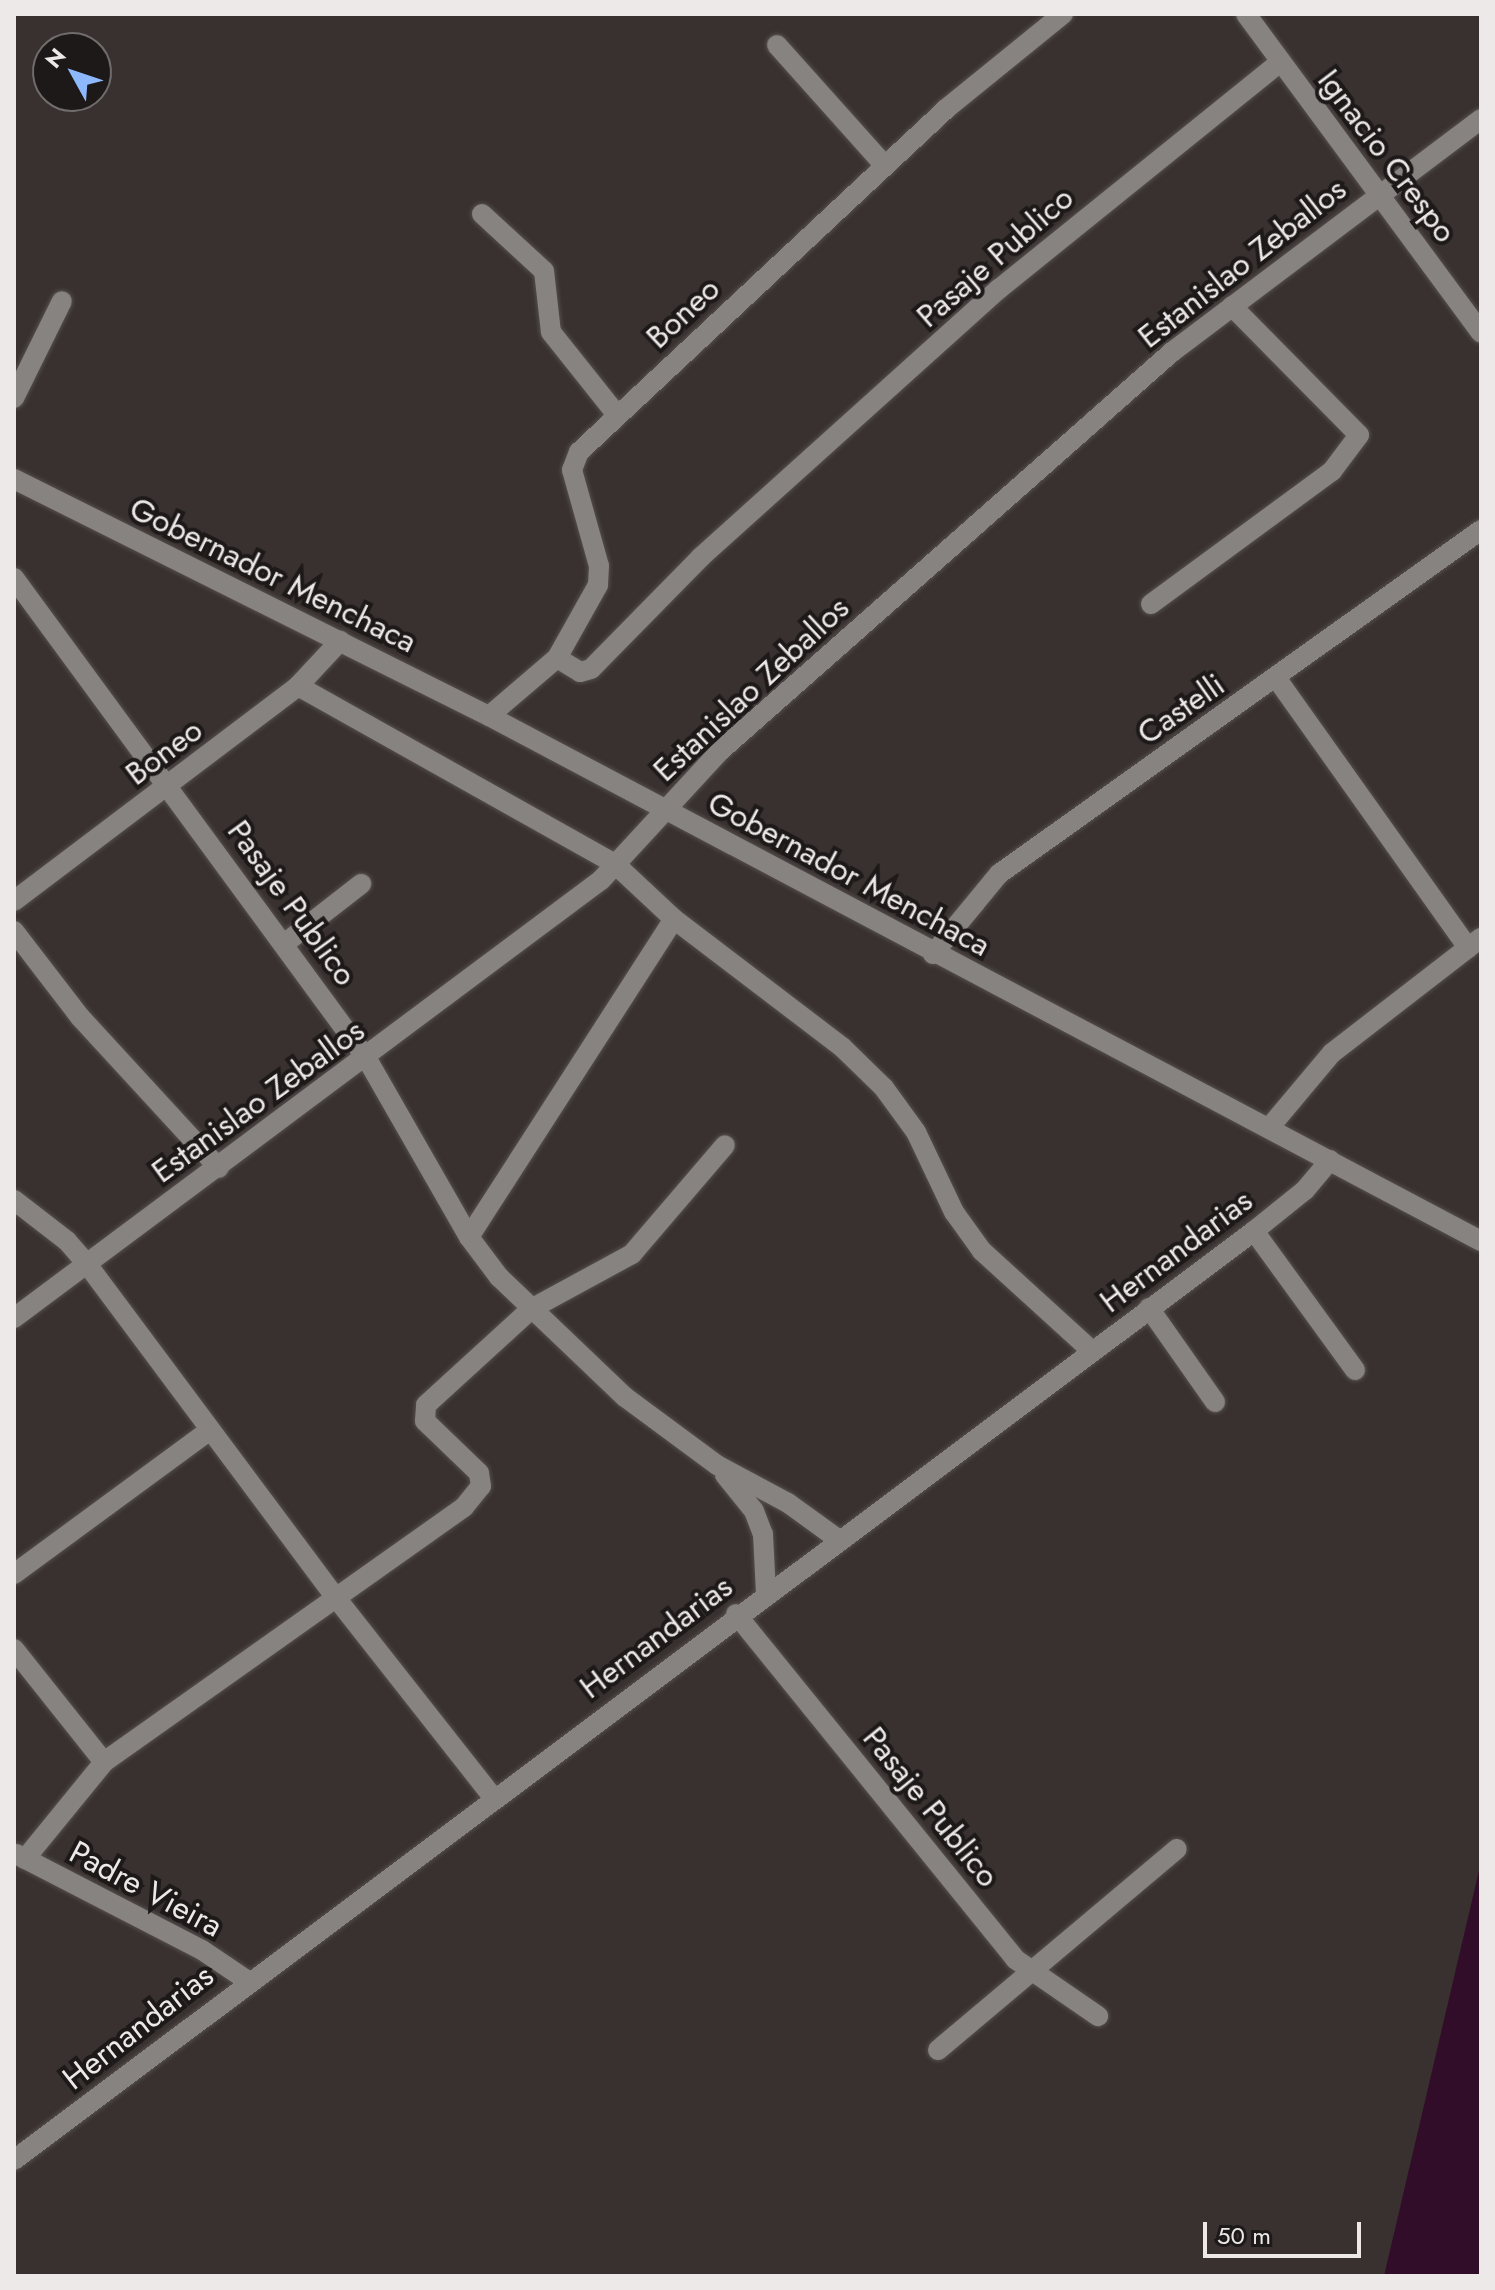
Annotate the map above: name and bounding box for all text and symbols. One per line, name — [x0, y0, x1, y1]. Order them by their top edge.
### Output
north arrow — [32, 32, 112, 112]
text: N — [37, 41, 73, 75]
street label: Ignacio Crespo — [1310, 62, 1464, 250]
street label: Estanislao Zeballos — [1130, 170, 1354, 356]
street label: Pasaje Publico — [909, 179, 1081, 335]
street label: Boneo — [638, 270, 728, 356]
street label: Gobernador Menchaca — [124, 489, 422, 661]
street label: Estanislao Zeballos — [645, 589, 857, 789]
street label: Castelli — [1130, 665, 1232, 753]
street label: Boneo — [118, 711, 210, 793]
street label: Gobernador Menchaca — [701, 783, 997, 965]
street label: Pasaje Publico — [219, 813, 365, 993]
street label: Estanislao Zeballos — [144, 1011, 372, 1191]
street label: Hernandarias — [1092, 1181, 1260, 1321]
street label: Hernandarias — [572, 1567, 740, 1707]
street label: Pasaje Publico — [855, 1719, 1007, 1895]
street label: Padre Vieira — [63, 1833, 229, 1945]
street label: Hernandarias — [55, 1956, 221, 2098]
scale bar — [1207, 2206, 1365, 2256]
text: 50 m — [1217, 2218, 1271, 2253]

